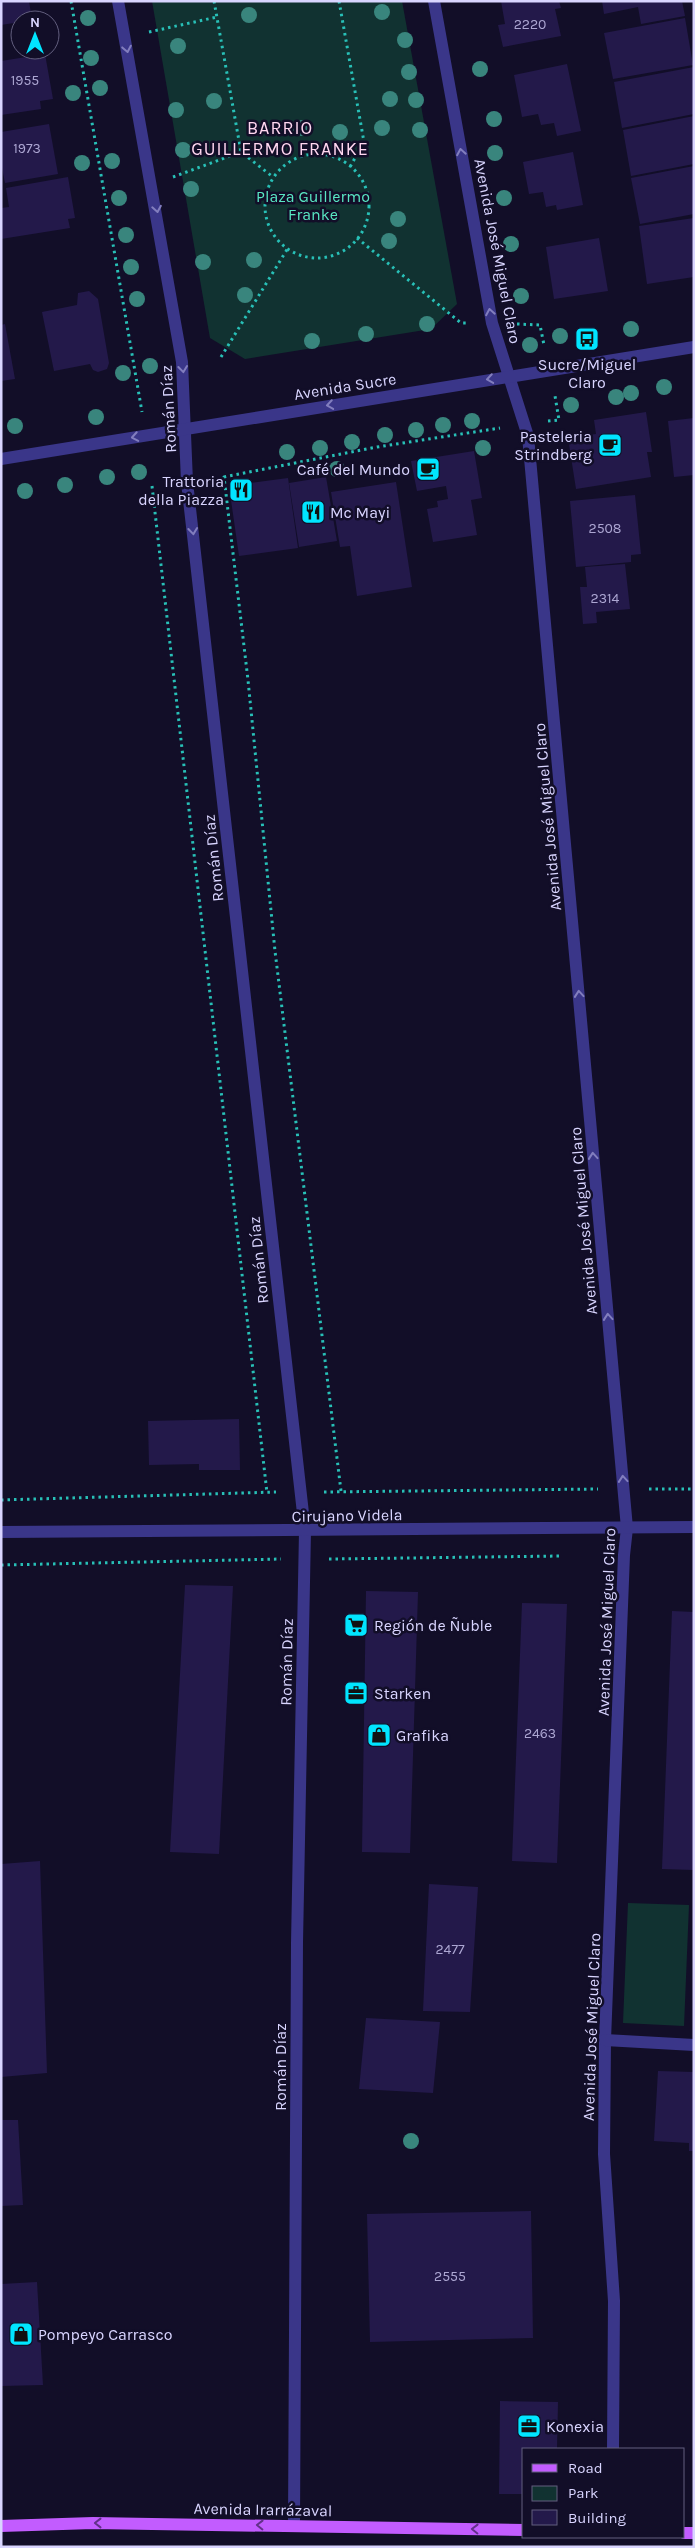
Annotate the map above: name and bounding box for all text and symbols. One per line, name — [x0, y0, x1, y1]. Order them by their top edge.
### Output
north arrow — [10, 10, 60, 60]
text: N — [30, 14, 40, 31]
house number: 2220 — [514, 16, 546, 33]
one-way arrow — [121, 45, 131, 54]
house number: 1955 — [11, 72, 39, 89]
district label: BARRIO GUILLERMO FRANKE — [191, 117, 369, 160]
house number: 1973 — [13, 140, 41, 157]
one-way arrow — [457, 147, 467, 156]
street label: Avenida José Miguel Claro — [470, 157, 525, 345]
park label: Plaza Guillermo Franke — [256, 187, 370, 224]
one-way arrow — [151, 205, 161, 213]
one-way arrow — [486, 307, 496, 316]
bus stop icon: Sucre/Miguel Claro — [574, 326, 600, 352]
place label: Sucre/Miguel Claro — [538, 355, 636, 392]
street label: Román Díaz — [157, 365, 180, 453]
one-way arrow — [177, 365, 188, 373]
street label: Avenida Sucre — [293, 369, 398, 404]
one-way arrow — [486, 373, 494, 383]
one-way arrow — [325, 399, 333, 410]
place label: Pasteleria Strindberg — [514, 427, 592, 464]
one-way arrow — [130, 431, 139, 441]
cafe icon: Pasteleria Strindberg — [597, 432, 623, 458]
cafe icon: Café del Mundo — [415, 456, 441, 482]
place label: Café del Mundo — [297, 460, 410, 479]
place label: Trattoria della Piazza — [138, 472, 224, 509]
restaurant icon: Trattoria della Piazza — [228, 477, 254, 503]
restaurant icon: Mc Mayi — [300, 499, 326, 525]
place label: Mc Mayi — [330, 503, 390, 522]
house number: 2508 — [589, 520, 621, 537]
one-way arrow — [187, 527, 198, 535]
house number: 2314 — [591, 590, 620, 607]
street label: Avenida José Miguel Claro — [530, 722, 565, 912]
street label: Román Díaz — [199, 813, 228, 902]
one-way arrow — [574, 989, 585, 997]
street label: Avenida José Miguel Claro — [566, 1126, 601, 1316]
one-way arrow — [588, 1151, 599, 1159]
street label: Román Díaz — [244, 1215, 273, 1304]
one-way arrow — [603, 1313, 614, 1321]
one-way arrow — [617, 1475, 628, 1483]
street label: Cirujano Videla — [291, 1505, 403, 1526]
street label: Avenida José Miguel Claro — [594, 1528, 619, 1716]
supermarket icon: Región de Ñuble — [343, 1612, 369, 1638]
place label: Región de Ñuble — [374, 1616, 492, 1635]
street label: Román Díaz — [276, 1618, 297, 1706]
office icon: Starken — [343, 1680, 369, 1706]
place label: Starken — [374, 1684, 431, 1703]
shop icon: Grafika — [366, 1722, 392, 1748]
house number: 2463 — [524, 1725, 556, 1742]
place label: Grafika — [396, 1726, 449, 1745]
street label: Avenida José Miguel Claro — [579, 1933, 604, 2121]
house number: 2477 — [435, 1941, 465, 1958]
street label: Román Díaz — [271, 2023, 290, 2111]
house number: 2555 — [434, 2268, 466, 2285]
shop icon: Pompeyo Carrasco — [8, 2321, 34, 2347]
place label: Pompeyo Carrasco — [38, 2325, 173, 2344]
office icon: Konexia — [516, 2413, 542, 2439]
place label: Konexia — [546, 2417, 604, 2436]
legend — [522, 2448, 685, 2538]
text: Road — [568, 2459, 603, 2477]
text: Park — [568, 2484, 598, 2502]
street label: Avenida Irarrázaval — [193, 2499, 333, 2520]
text: Building — [568, 2509, 626, 2527]
one-way arrow — [93, 2518, 101, 2528]
one-way arrow — [256, 2520, 264, 2530]
one-way arrow — [471, 2524, 478, 2534]

